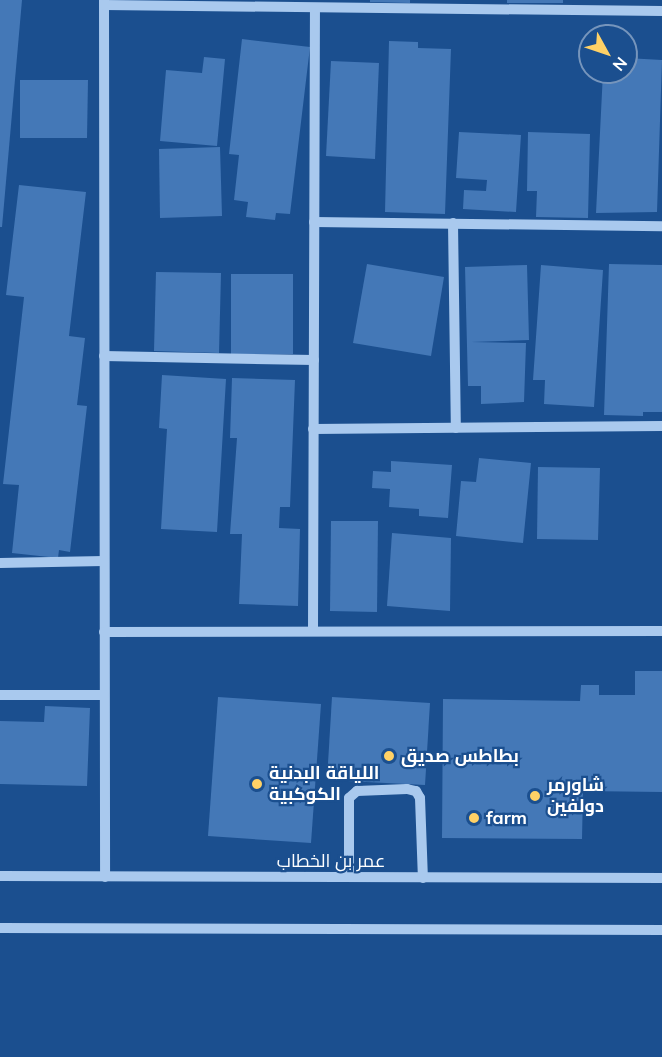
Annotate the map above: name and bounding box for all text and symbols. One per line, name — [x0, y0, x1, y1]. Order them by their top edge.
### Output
north arrow — [578, 24, 638, 84]
text: N — [609, 53, 632, 75]
place label: بطاطس صديق — [401, 745, 519, 767]
marker: بطاطس صديق — [382, 749, 396, 763]
place label: اللياقة البدنية الكوكبية — [269, 763, 379, 806]
place label: شاورمر دولفين — [547, 775, 604, 818]
marker: اللياقة البدنية الكوكبية — [250, 777, 264, 791]
marker: شاورمر دولفين — [528, 789, 542, 803]
place label: farm — [486, 807, 527, 829]
marker: farm — [467, 811, 481, 825]
street label: عمر بن الخطاب — [277, 850, 385, 872]

